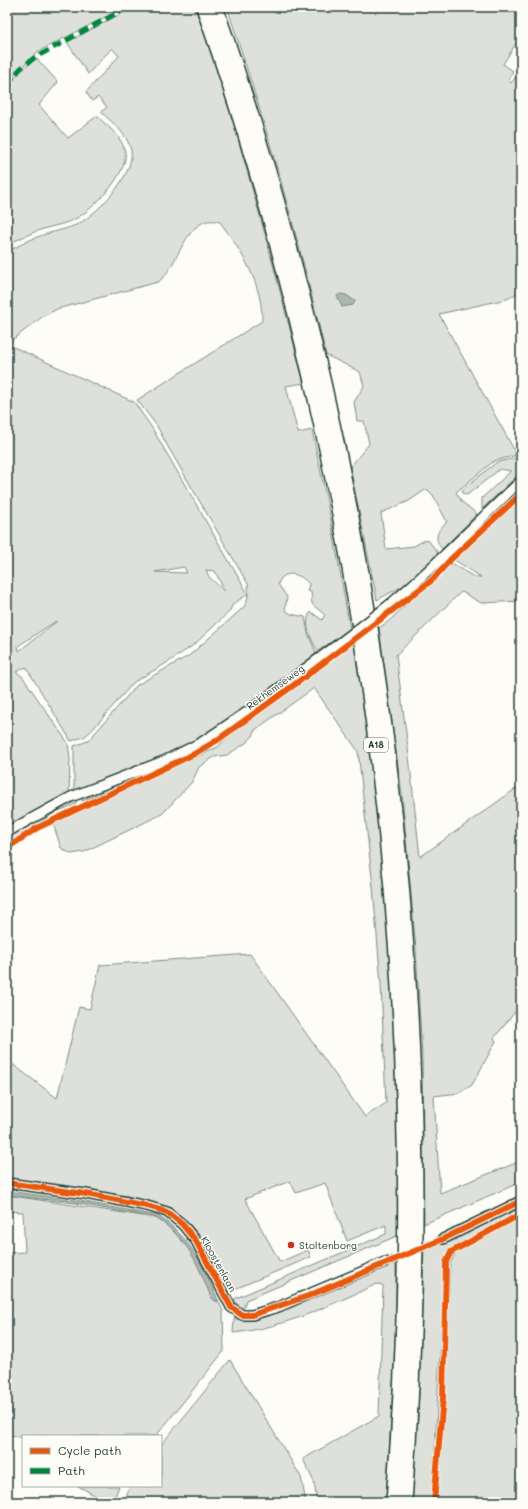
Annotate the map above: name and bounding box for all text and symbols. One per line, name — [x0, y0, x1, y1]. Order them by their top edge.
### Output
street label: Rekhemseweg — [243, 661, 307, 713]
road number: A18 — [364, 738, 388, 752]
street label: Kloosterlaan — [198, 1234, 240, 1294]
place label: Stoltenborg — [299, 1238, 357, 1252]
marker: Stoltenborg — [286, 1240, 296, 1250]
legend — [22, 1435, 162, 1487]
text: Cycle path — [58, 1442, 121, 1458]
text: Path — [58, 1462, 85, 1478]

